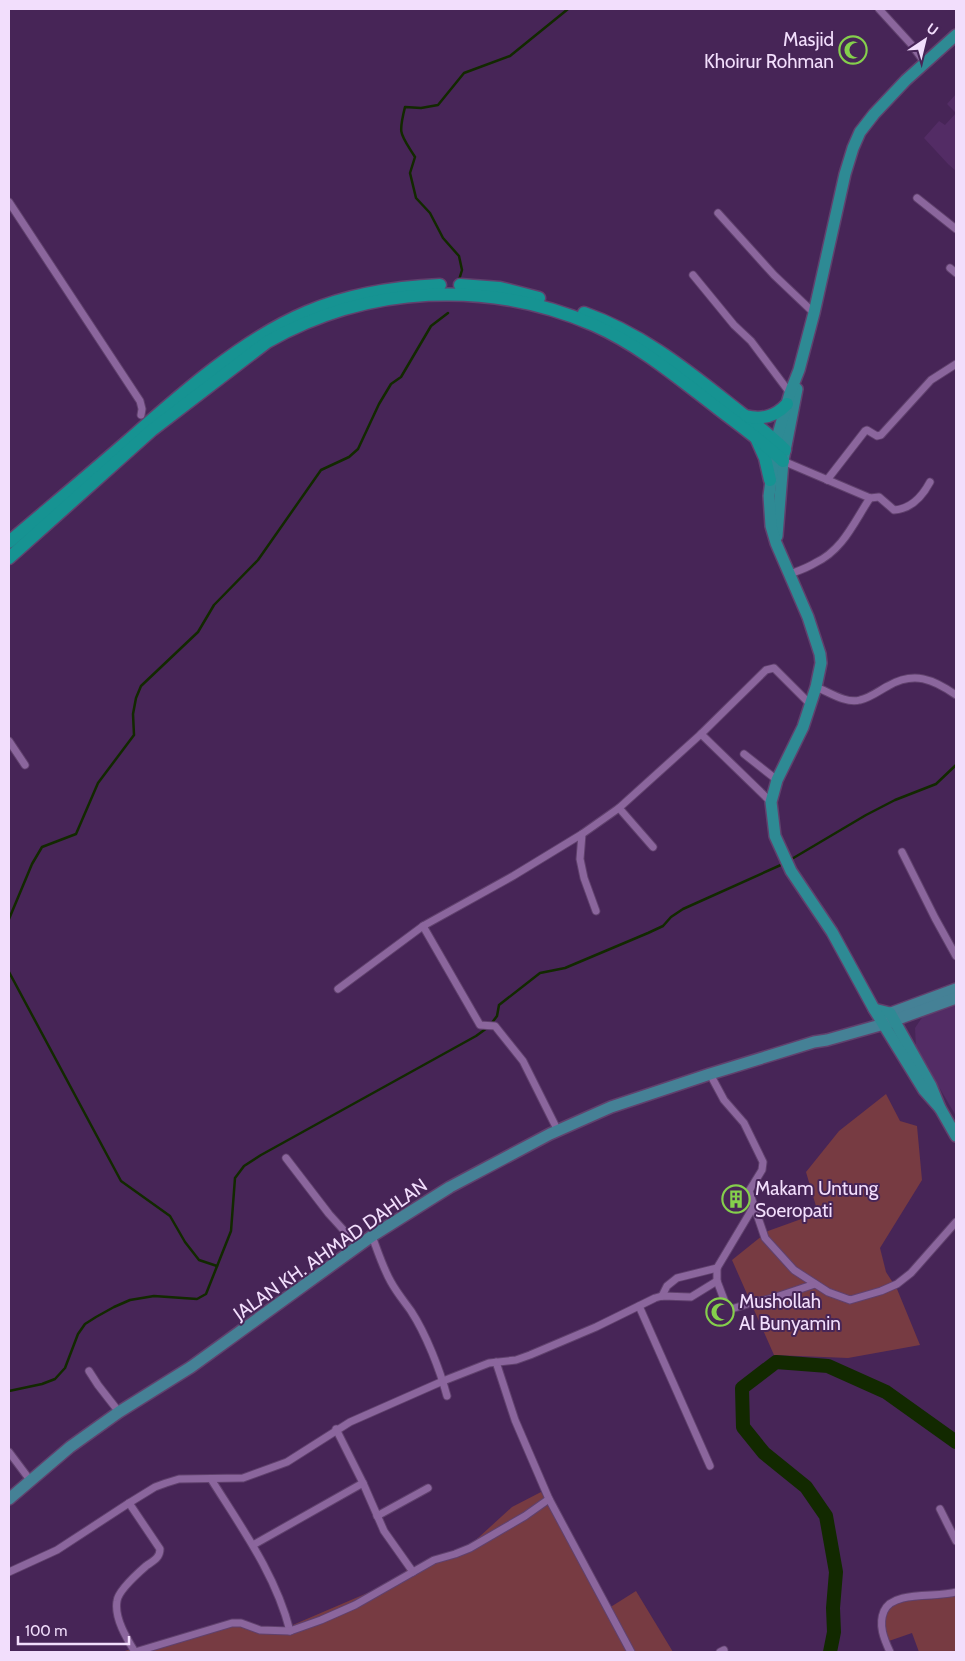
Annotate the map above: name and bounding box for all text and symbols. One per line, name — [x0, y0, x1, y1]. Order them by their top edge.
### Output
north arrow — [900, 15, 950, 65]
text: U — [923, 19, 942, 40]
place label: Masjid Khoirur Rohman — [704, 28, 834, 73]
mosque icon: Masjid Khoirur Rohman — [838, 35, 868, 65]
street label: JALAN KH. AHMAD DAHLAN — [228, 1174, 432, 1326]
place label: Makam Untung Soeropati — [755, 1177, 879, 1222]
building icon: Makam Untung Soeropati — [721, 1184, 751, 1214]
place label: Mushollah Al Bunyamin — [739, 1290, 841, 1335]
mosque icon: Mushollah Al Bunyamin — [705, 1297, 735, 1327]
scale bar — [18, 1614, 129, 1646]
text: 100 m — [25, 1622, 67, 1640]

